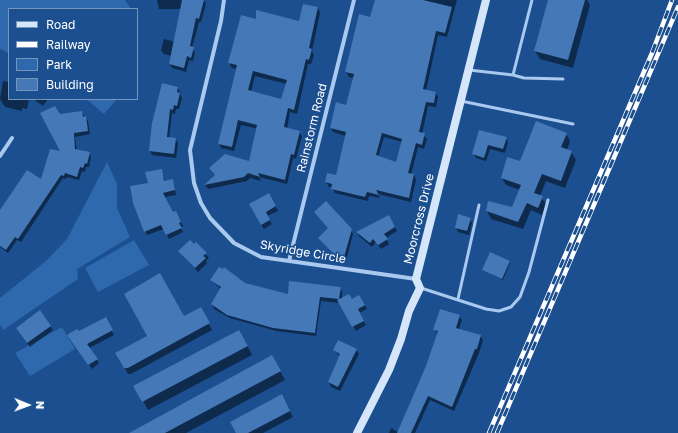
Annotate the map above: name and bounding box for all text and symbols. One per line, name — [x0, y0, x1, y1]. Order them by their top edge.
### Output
legend — [8, 8, 138, 100]
text: Road — [46, 17, 75, 32]
text: Railway — [46, 37, 91, 52]
text: Park — [46, 57, 72, 72]
text: Building — [46, 77, 94, 92]
street label: Rainstorm Road — [294, 82, 330, 174]
street label: Moorcross Drive — [401, 172, 437, 266]
street label: Skyridge Circle — [259, 237, 347, 267]
north arrow — [8, 385, 48, 425]
text: N — [34, 401, 47, 410]

